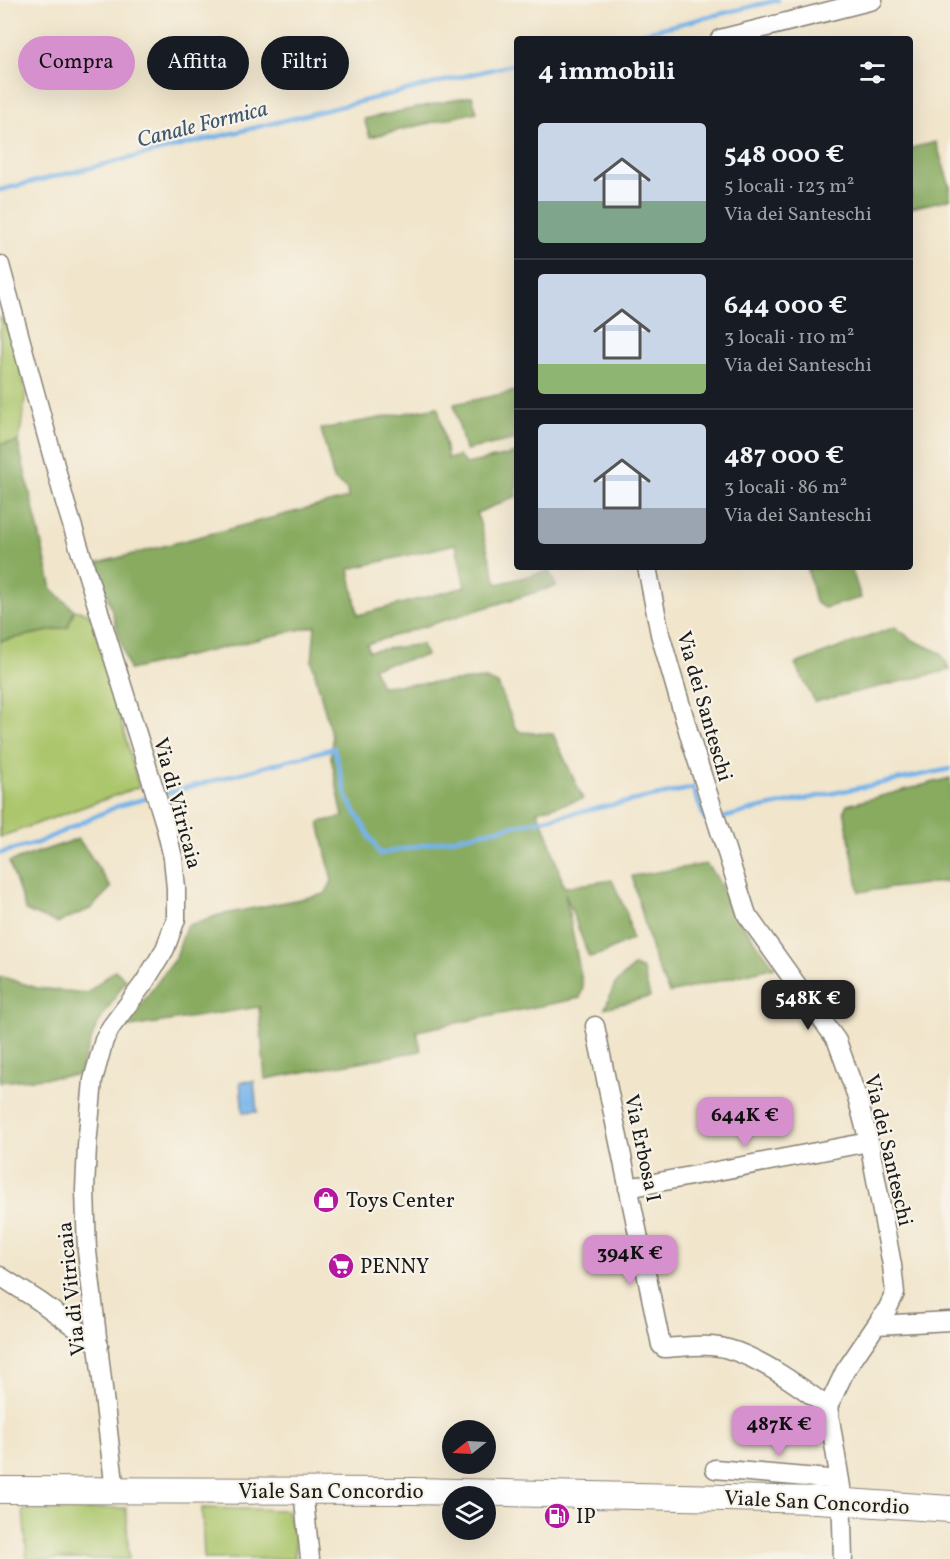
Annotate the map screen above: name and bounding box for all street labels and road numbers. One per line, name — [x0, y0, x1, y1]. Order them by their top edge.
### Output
street label: Via dei Santeschi — [668, 628, 739, 785]
street label: Via di Vitricaia — [145, 734, 208, 872]
street label: Via dei Santeschi — [856, 1072, 919, 1229]
street label: Via Erbosa I — [616, 1092, 667, 1205]
street label: Via di Vitricaia — [51, 1220, 94, 1357]
street label: Viale San Concordio — [238, 1478, 424, 1507]
street label: Viale San Concordio — [724, 1484, 910, 1523]

